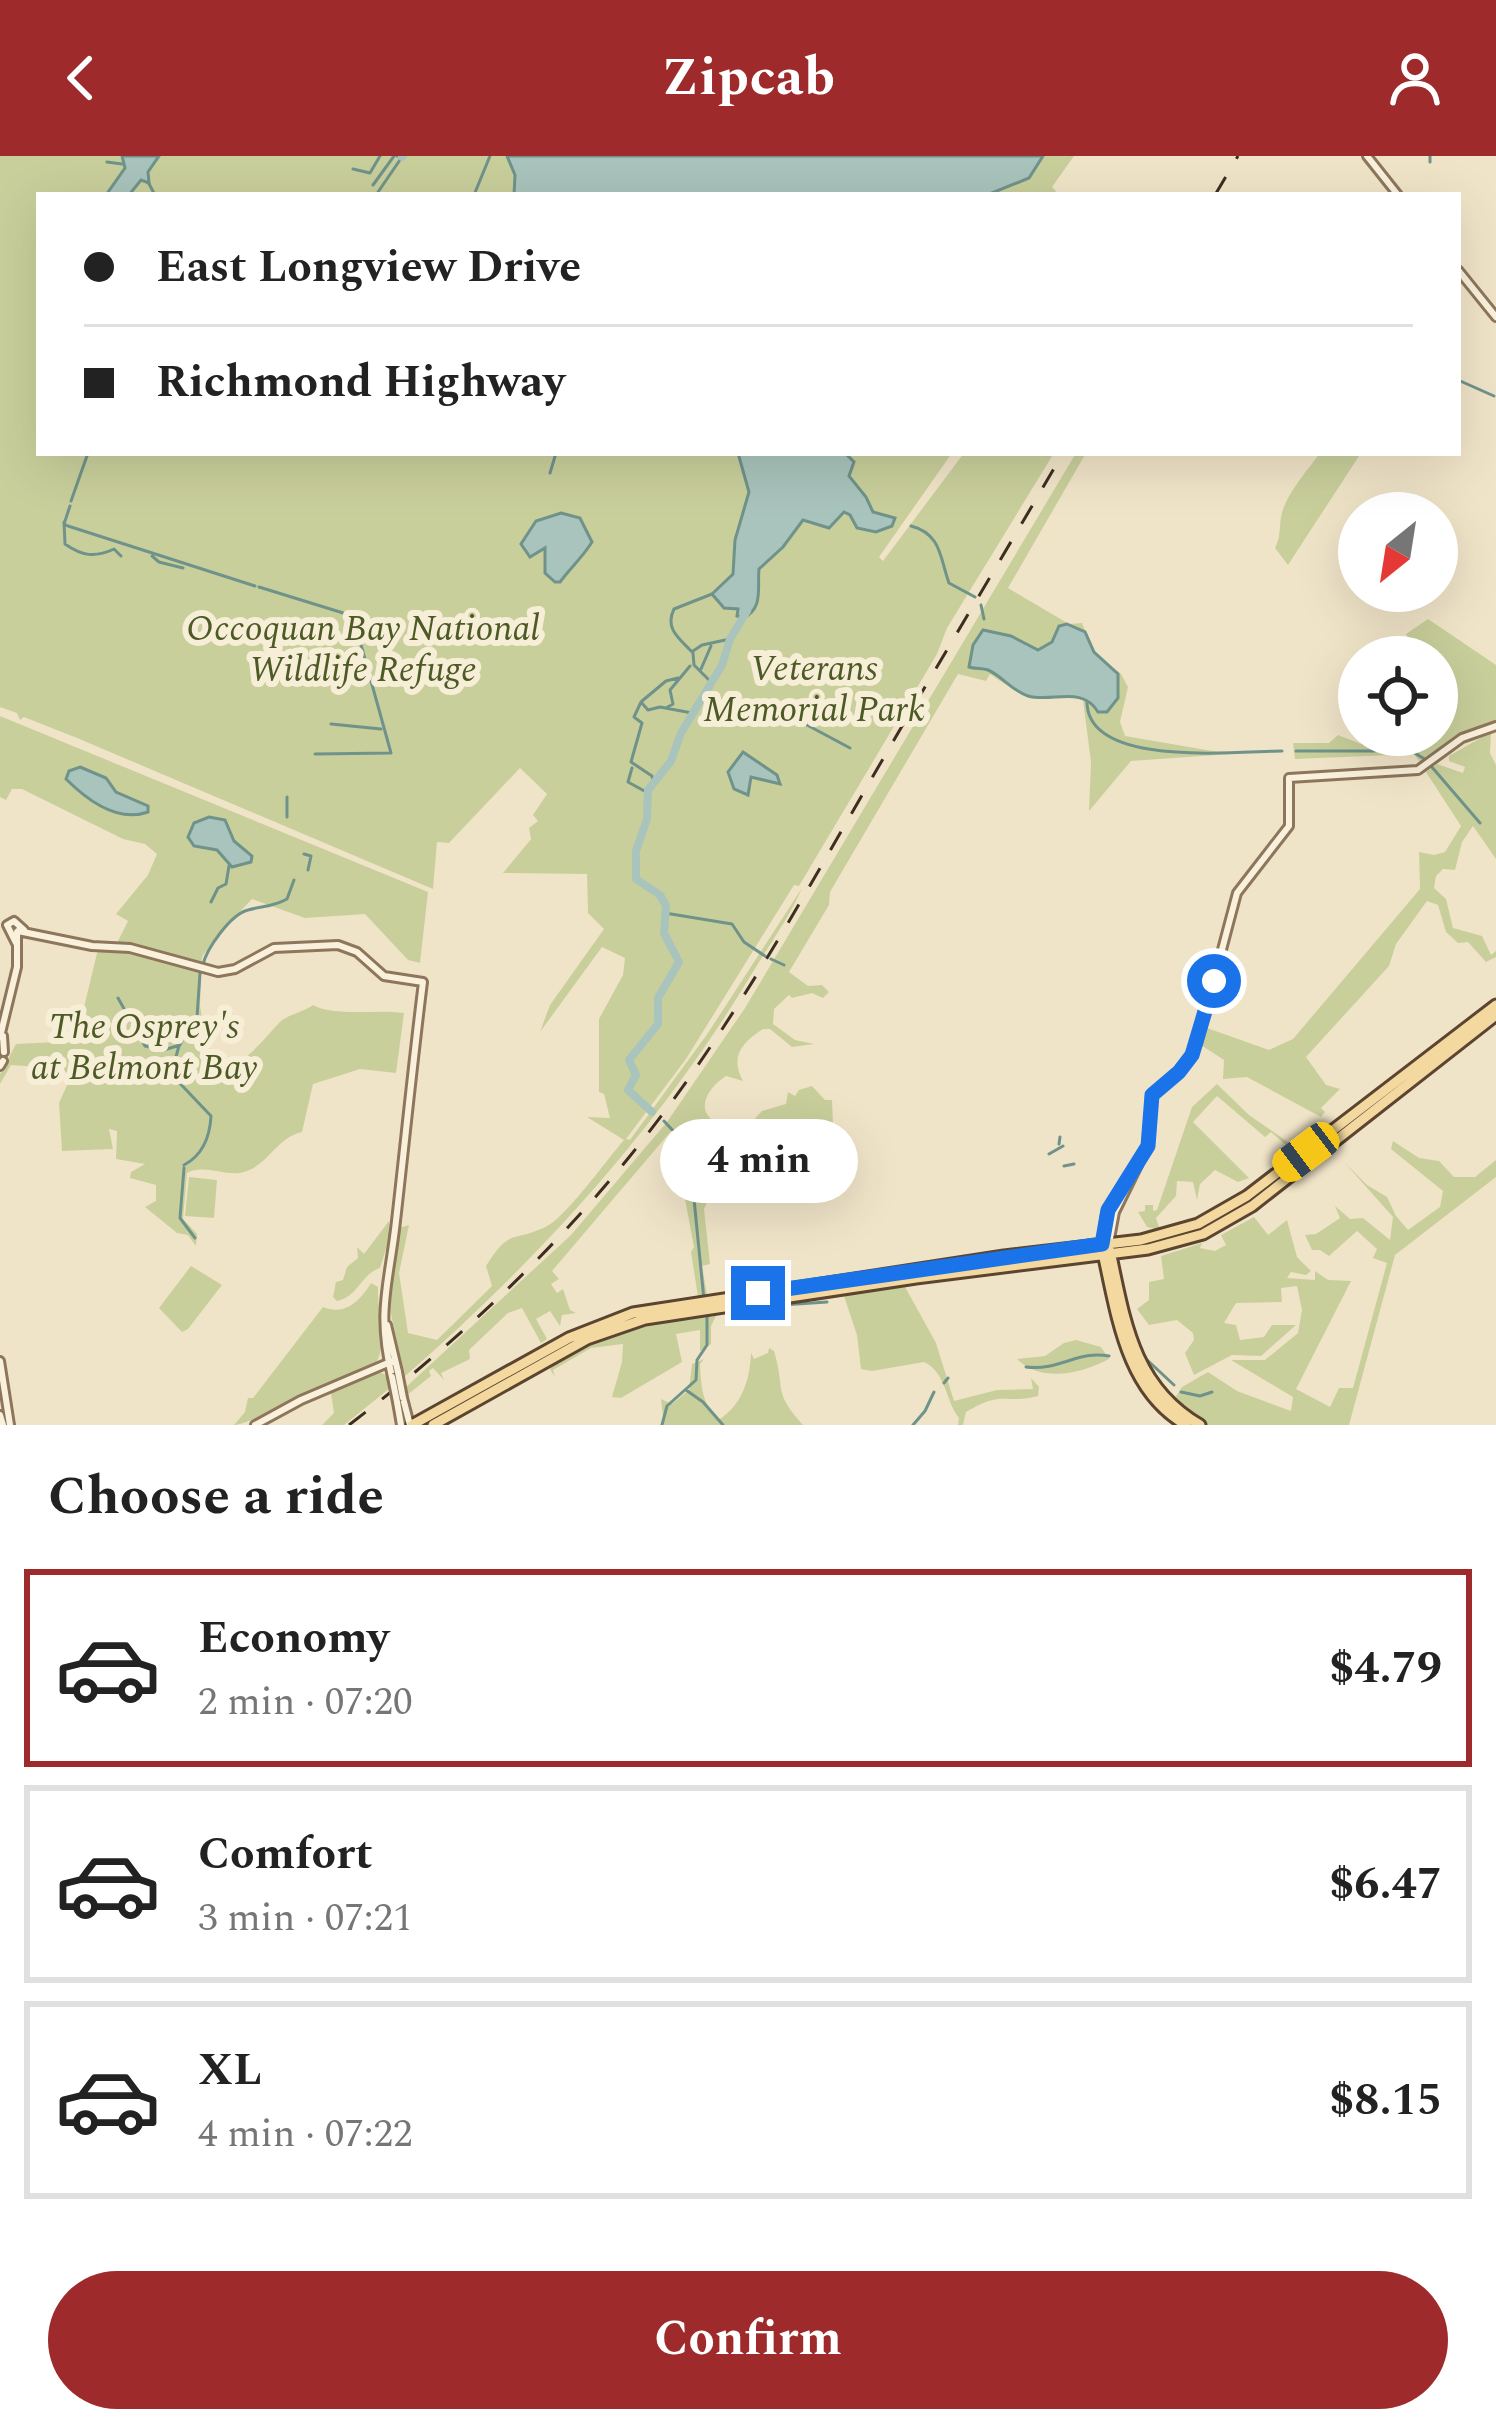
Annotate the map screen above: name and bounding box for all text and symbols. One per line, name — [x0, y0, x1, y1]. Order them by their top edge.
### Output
text: Zipcab — [661, 37, 835, 119]
icon: back — [48, 45, 114, 111]
icon: person — [1382, 45, 1448, 111]
text: East Longview Drive — [156, 233, 581, 302]
text: Richmond Highway — [156, 348, 565, 417]
north arrow — [1338, 492, 1458, 612]
map controls — [1338, 492, 1458, 756]
park label: Occoquan Bay National Wildlife Refuge — [186, 602, 540, 698]
button: locate — [1338, 636, 1458, 756]
park label: Veterans Memorial Park — [703, 642, 925, 738]
route start — [1187, 954, 1241, 1008]
park label: The Osprey's at Belmont Bay — [31, 1000, 257, 1096]
car — [1266, 1116, 1346, 1188]
callout: 4 min — [659, 1119, 857, 1203]
text: 4 min — [707, 1131, 811, 1190]
route end — [731, 1266, 785, 1320]
text: Choose a ride — [48, 1456, 384, 1538]
text: Economy — [198, 1604, 389, 1673]
icon: car — [54, 1614, 162, 1722]
text: $4.79 — [1329, 1634, 1442, 1703]
text: 2 min · 07:20 — [198, 1673, 413, 1732]
text: Comfort — [198, 1820, 373, 1889]
icon: car — [54, 1830, 162, 1938]
text: $6.47 — [1329, 1850, 1442, 1919]
text: 3 min · 07:21 — [198, 1889, 413, 1948]
text: XL — [198, 2036, 262, 2105]
icon: car — [54, 2046, 162, 2154]
text: $8.15 — [1329, 2066, 1442, 2135]
text: 4 min · 07:22 — [198, 2105, 413, 2164]
button: Confirm — [48, 2271, 1448, 2409]

